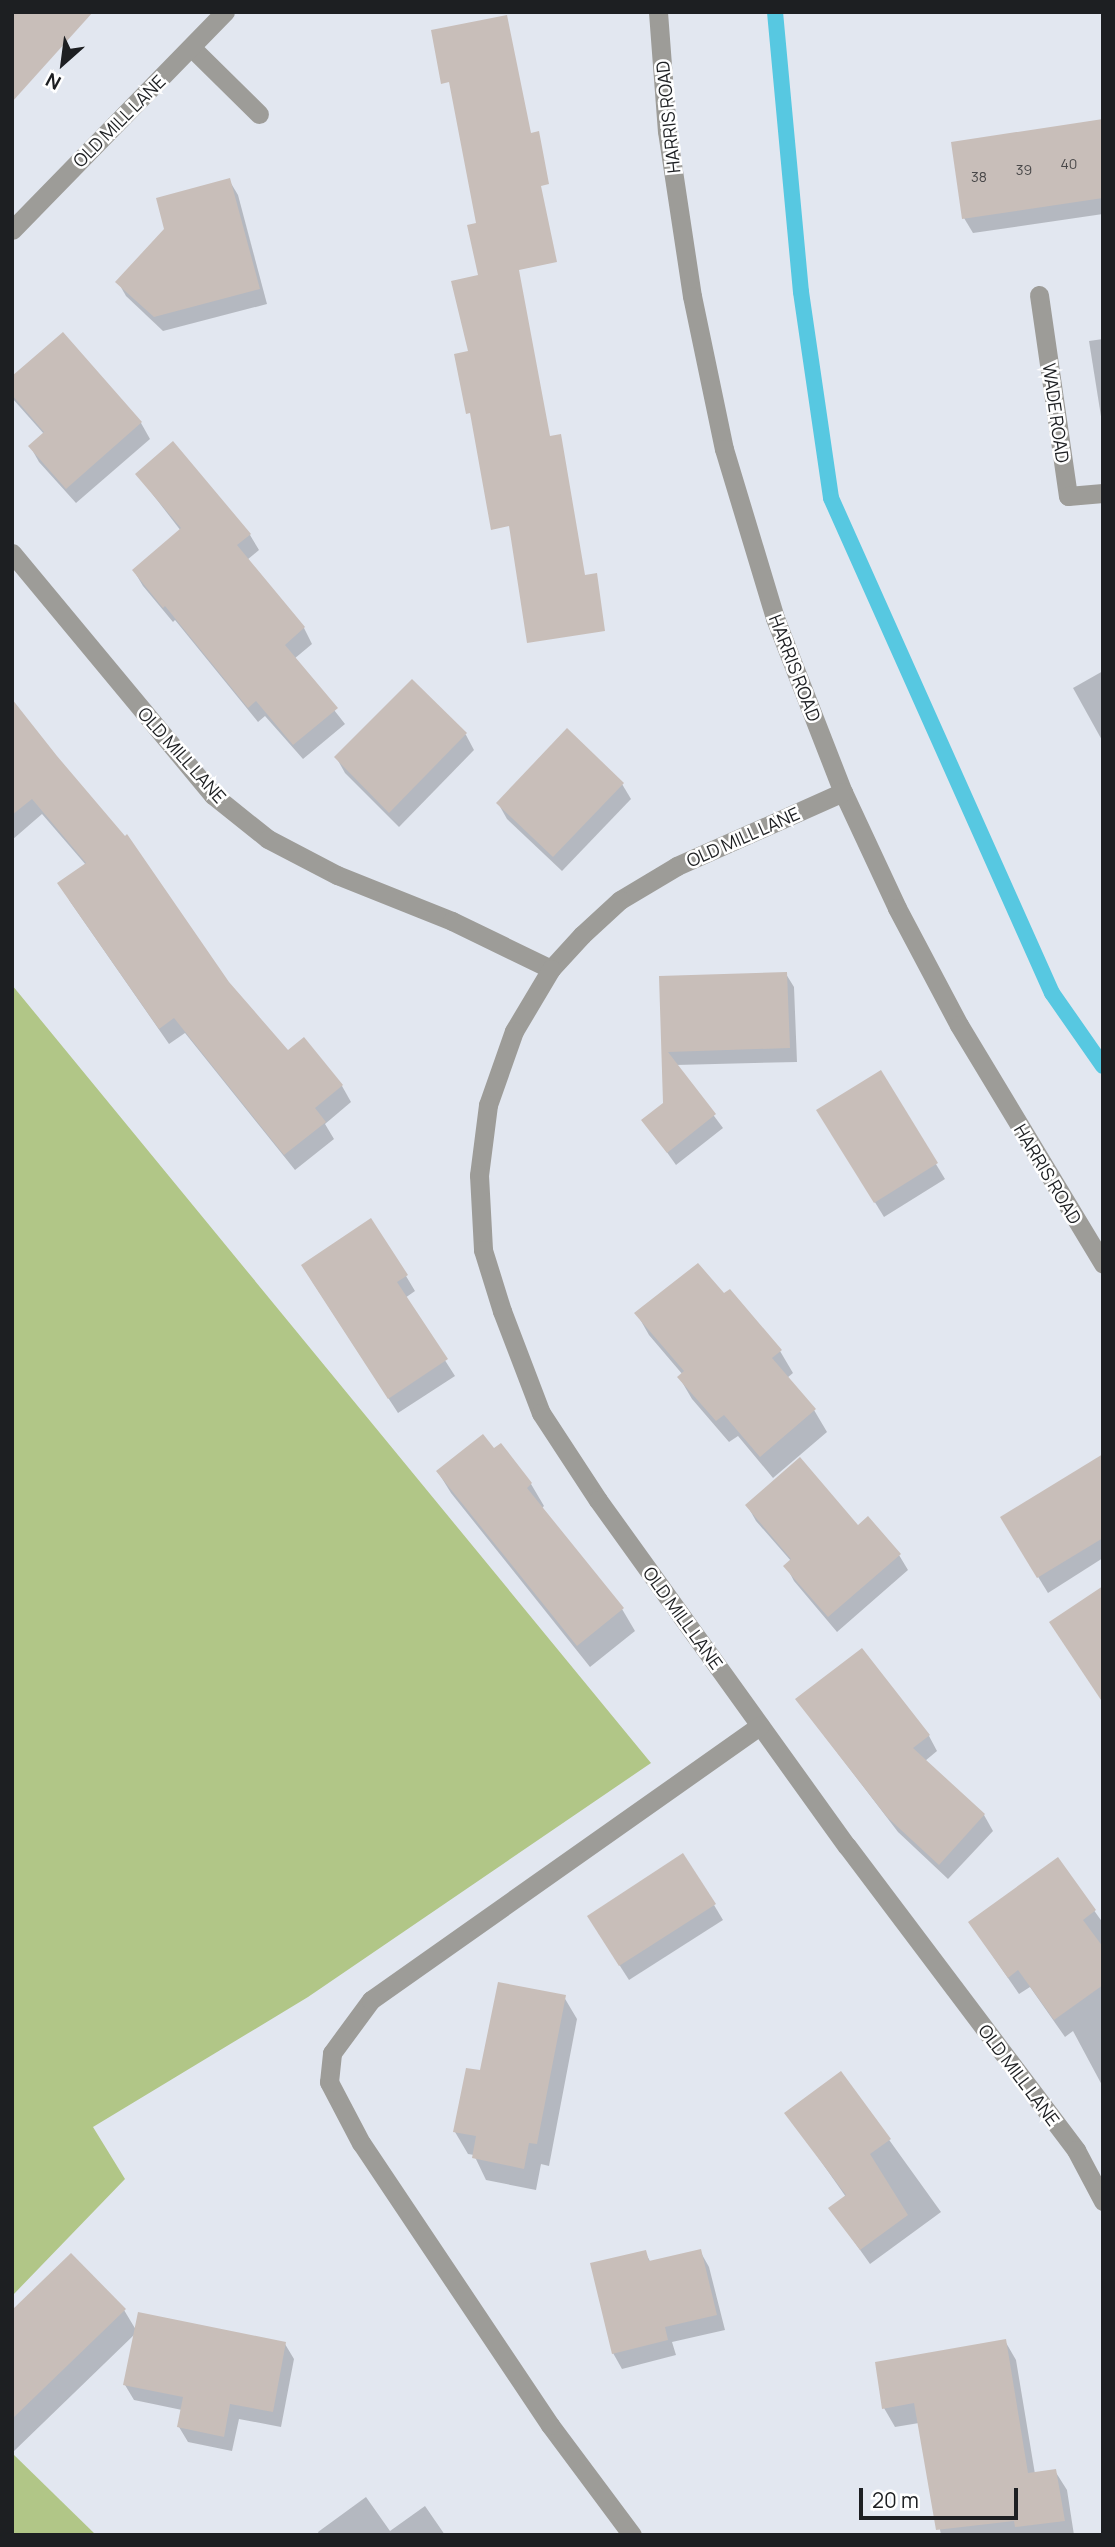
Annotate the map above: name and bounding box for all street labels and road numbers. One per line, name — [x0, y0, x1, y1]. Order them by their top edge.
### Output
street label: HARRIS ROAD — [651, 60, 685, 174]
street label: OLD MILL LANE — [68, 70, 170, 172]
street label: WADE ROAD — [1038, 362, 1074, 464]
street label: HARRIS ROAD — [765, 611, 825, 725]
street label: OLD MILL LANE — [133, 702, 231, 808]
street label: OLD MILL LANE — [683, 802, 803, 872]
street label: HARRIS ROAD — [1010, 1120, 1086, 1228]
street label: OLD MILL LANE — [638, 1562, 728, 1674]
street label: OLD MILL LANE — [974, 2020, 1064, 2130]

